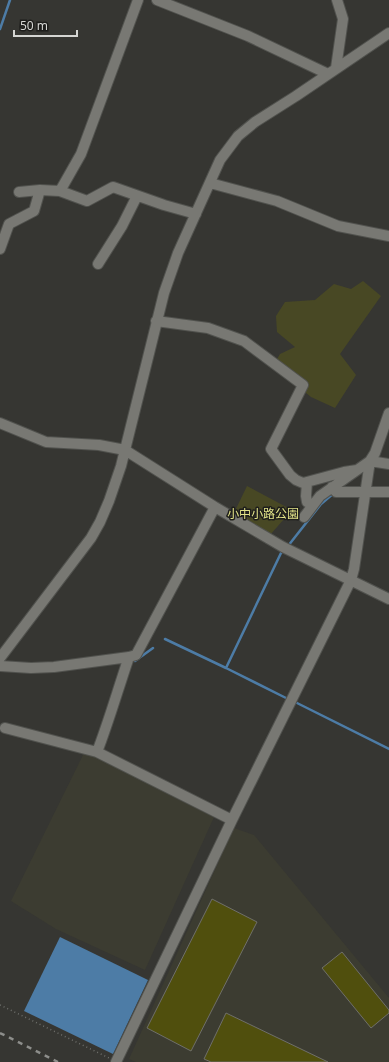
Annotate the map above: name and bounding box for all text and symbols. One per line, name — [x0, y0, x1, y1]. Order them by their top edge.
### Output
scale bar — [14, 12, 77, 38]
text: 50 m — [20, 17, 48, 34]
park label: 小中小路公園 — [227, 505, 299, 522]

